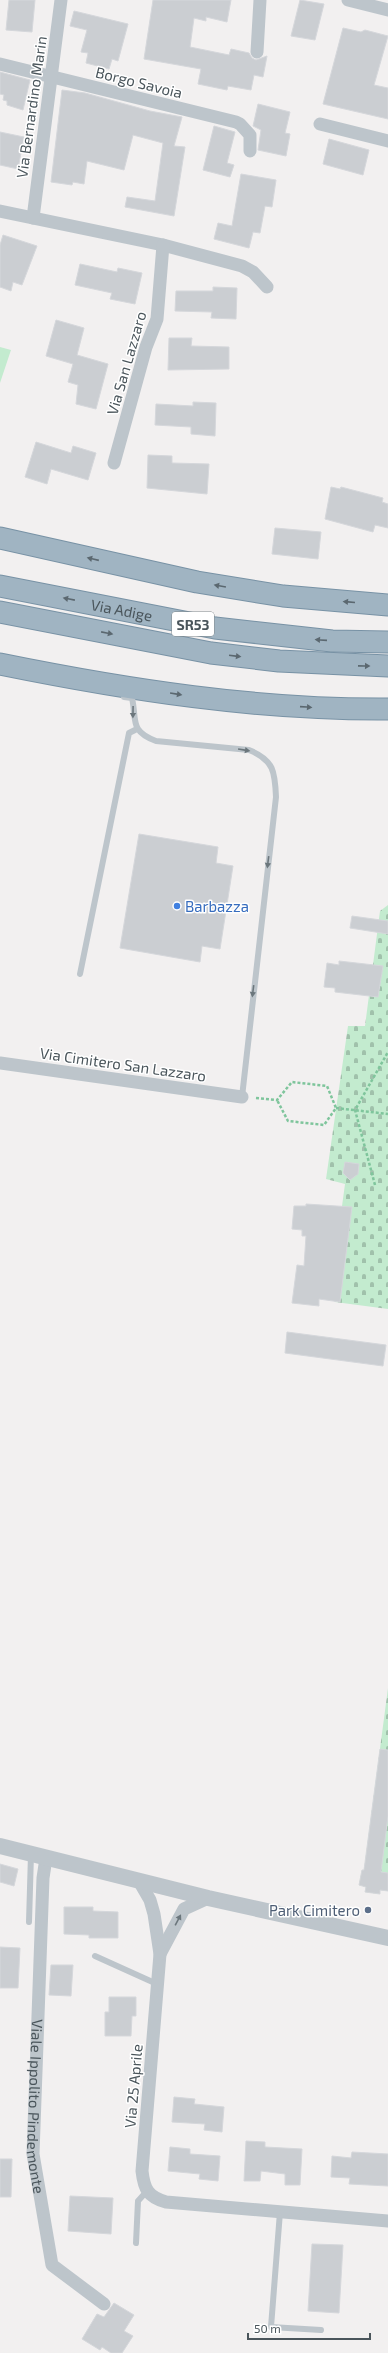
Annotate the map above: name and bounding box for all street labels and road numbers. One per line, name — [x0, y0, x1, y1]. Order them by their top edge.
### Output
street label: Via Bernardino Marin — [12, 35, 50, 179]
street label: Borgo Savoia — [94, 63, 184, 101]
street label: Via San Lazzaro — [103, 309, 149, 417]
street label: Via Adige — [89, 595, 154, 625]
road number: SR53 — [172, 612, 214, 636]
street label: Via Cimitero San Lazzaro — [39, 1043, 207, 1085]
street label: Viale Ippolito Pindemonte — [23, 2019, 49, 2195]
street label: Via 25 Aprile — [120, 2043, 146, 2129]

